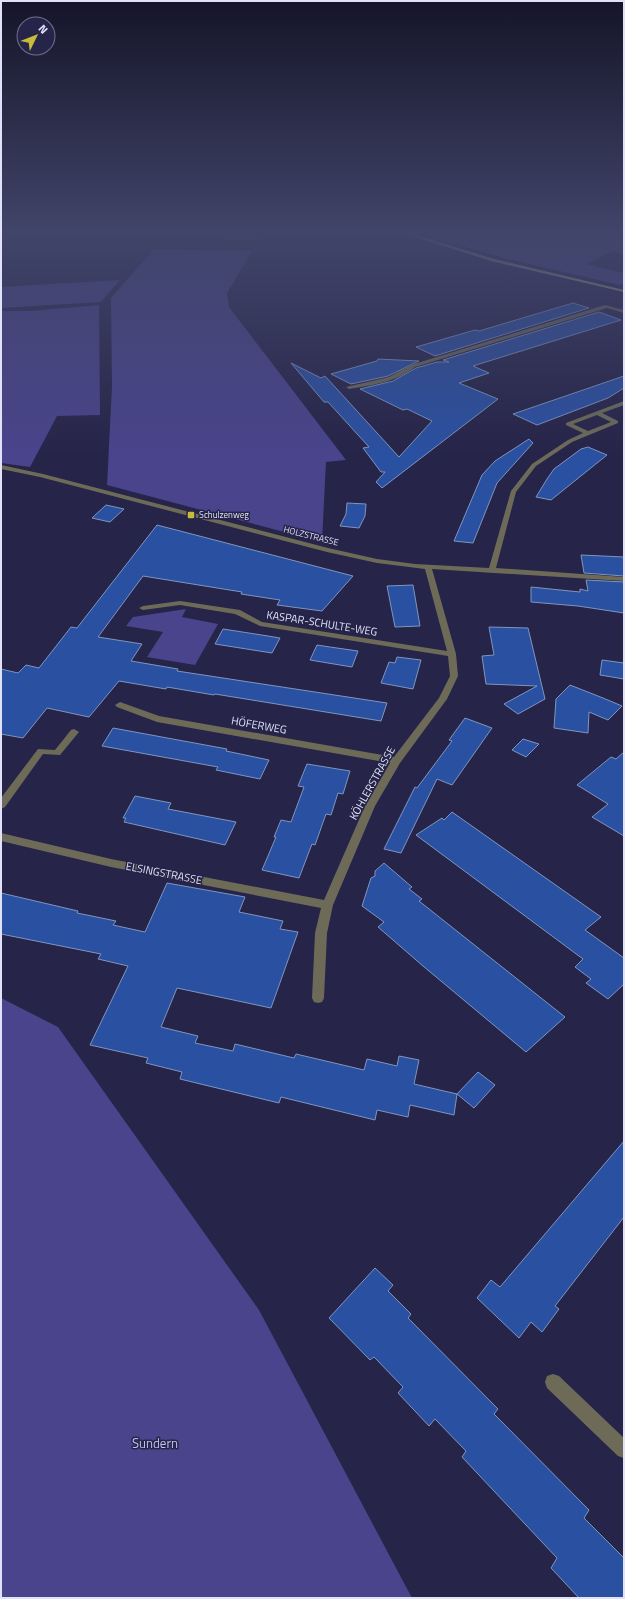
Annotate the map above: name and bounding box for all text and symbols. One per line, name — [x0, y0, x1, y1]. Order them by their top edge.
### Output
north arrow — [16, 16, 56, 56]
text: N — [35, 21, 52, 37]
place label: Schulzenweg — [199, 508, 249, 521]
marker: Schulzenweg — [186, 510, 196, 520]
street label: HOLZSTRASSE — [282, 522, 340, 549]
street label: KASPAR-SCHULTE-WEG — [265, 606, 379, 640]
street label: HÖFERWEG — [230, 712, 288, 738]
street label: KÖHLERSTRASSE — [345, 743, 399, 823]
street label: ELSINGSTRASSE — [125, 858, 203, 888]
park label: Sundern — [132, 1433, 178, 1453]

